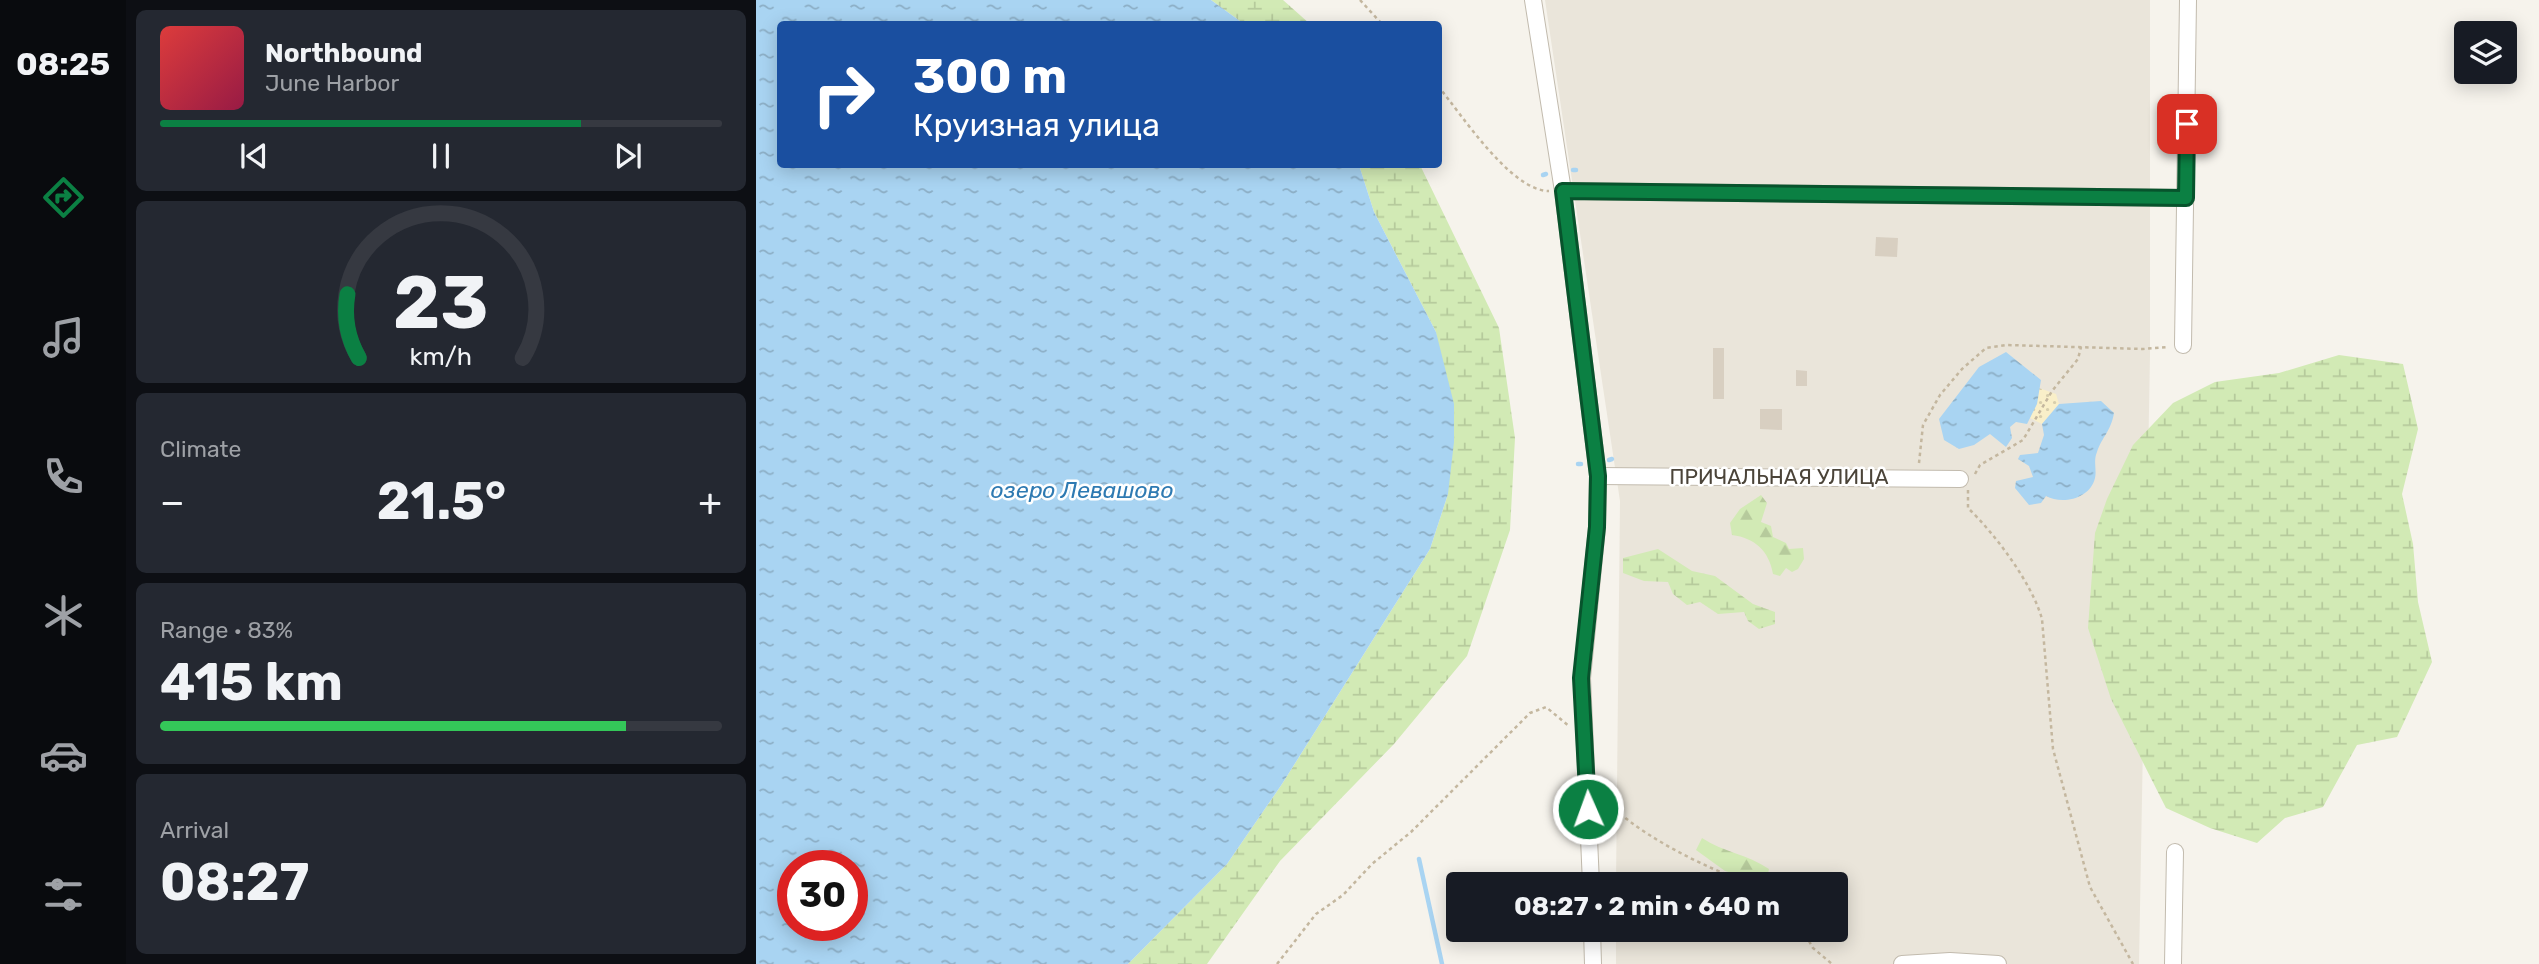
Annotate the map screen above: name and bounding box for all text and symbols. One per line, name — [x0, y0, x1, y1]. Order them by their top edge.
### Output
map controls — [2454, 21, 2517, 84]
button: layers — [2454, 21, 2517, 84]
text: Northbound — [265, 38, 423, 69]
text: 08:25 — [16, 45, 110, 83]
text: 300 m — [913, 47, 1067, 105]
icon: right — [798, 49, 889, 140]
text: June Harbor — [265, 69, 399, 97]
pin — [2157, 94, 2217, 154]
icon: arrive — [2168, 105, 2206, 143]
text: Круизная улица — [913, 106, 1160, 144]
icon: previous — [235, 137, 273, 175]
icon: pause — [422, 137, 460, 175]
icon: next — [609, 137, 647, 175]
icon: directions — [39, 173, 88, 222]
text: 23 — [393, 260, 489, 346]
icon: music — [39, 313, 88, 362]
text: km/h — [410, 341, 472, 370]
text: Climate — [160, 435, 241, 463]
icon: phone — [39, 452, 88, 501]
street label: ПРИЧАЛЬНАЯ УЛИЦА — [1670, 464, 1888, 489]
text: 21.5° — [377, 470, 506, 532]
water label: озеро Левашово — [990, 476, 1174, 504]
text: − — [160, 479, 185, 525]
text: + — [698, 479, 722, 525]
icon: climate — [39, 591, 88, 640]
text: Range · 83% — [160, 616, 293, 644]
text: 415 km — [160, 651, 343, 713]
icon: car — [39, 731, 88, 780]
position arrow — [1551, 772, 1625, 846]
text: Arrival — [160, 816, 229, 844]
speed limit sign: 30 — [777, 850, 868, 941]
text: 08:27 — [160, 851, 309, 913]
icon: filters — [39, 870, 88, 919]
text: 08:27 · 2 min · 640 m — [1514, 891, 1780, 922]

